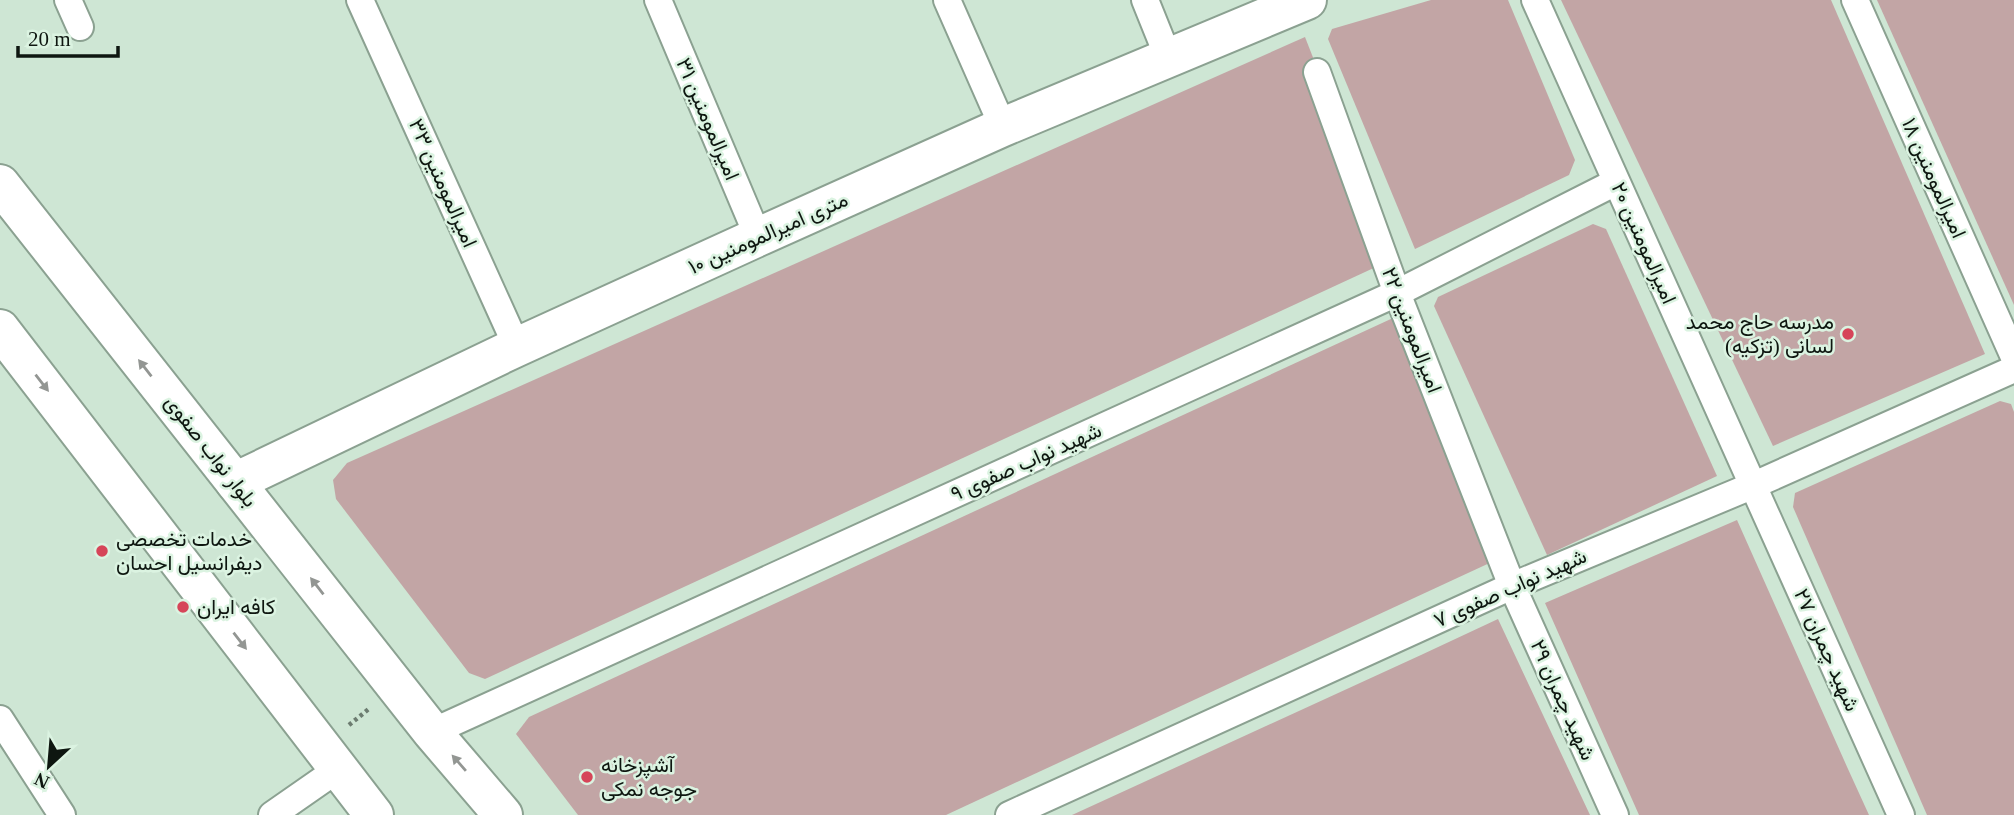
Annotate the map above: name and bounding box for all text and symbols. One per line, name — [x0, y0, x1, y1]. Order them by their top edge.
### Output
scale bar — [18, 14, 117, 58]
text: 20 m — [28, 27, 71, 51]
street label: امیرالمومنین ۳۱ — [671, 54, 745, 184]
street label: امیرالمومنین ۱۸ — [1896, 114, 1971, 242]
street label: امیرالمومنین ۳۳ — [403, 115, 482, 251]
street label: امیرالمومنین ۲۰ — [1606, 179, 1681, 308]
street label: ۱۰ متری امیرالمومنین — [684, 187, 852, 280]
street label: امیرالمومنین ۲۲ — [1376, 264, 1447, 396]
place label: مدرسه حاج محمد لسانی (تزکیه) — [1686, 310, 1834, 359]
marker: مدرسه حاج محمد لسانی (تزکیه) — [1840, 326, 1856, 342]
one-way arrow — [138, 360, 153, 378]
one-way arrow — [34, 374, 48, 392]
street label: بلوار نواب صفوی — [159, 390, 262, 512]
street label: شهید نواب صفوی ۹ — [947, 418, 1105, 507]
place label: خدمات تخصصی دیفرانسیل احسان — [116, 527, 262, 576]
marker: خدمات تخصصی دیفرانسیل احسان — [94, 543, 110, 559]
street label: شهید نواب صفوی ۷ — [1430, 544, 1591, 633]
one-way arrow — [309, 577, 324, 595]
street label: شهید چمران ۲۷ — [1787, 585, 1865, 716]
place label: کافه ایران — [197, 595, 275, 620]
marker: کافه ایران — [175, 599, 191, 615]
one-way arrow — [232, 632, 246, 650]
street label: شهید چمران ۲۹ — [1524, 636, 1600, 765]
north arrow — [14, 731, 84, 801]
place label: آشپزخانه جوجه نمکی — [601, 753, 697, 802]
one-way arrow — [451, 754, 467, 772]
text: N — [31, 768, 53, 793]
marker: آشپزخانه جوجه نمکی — [579, 769, 595, 785]

